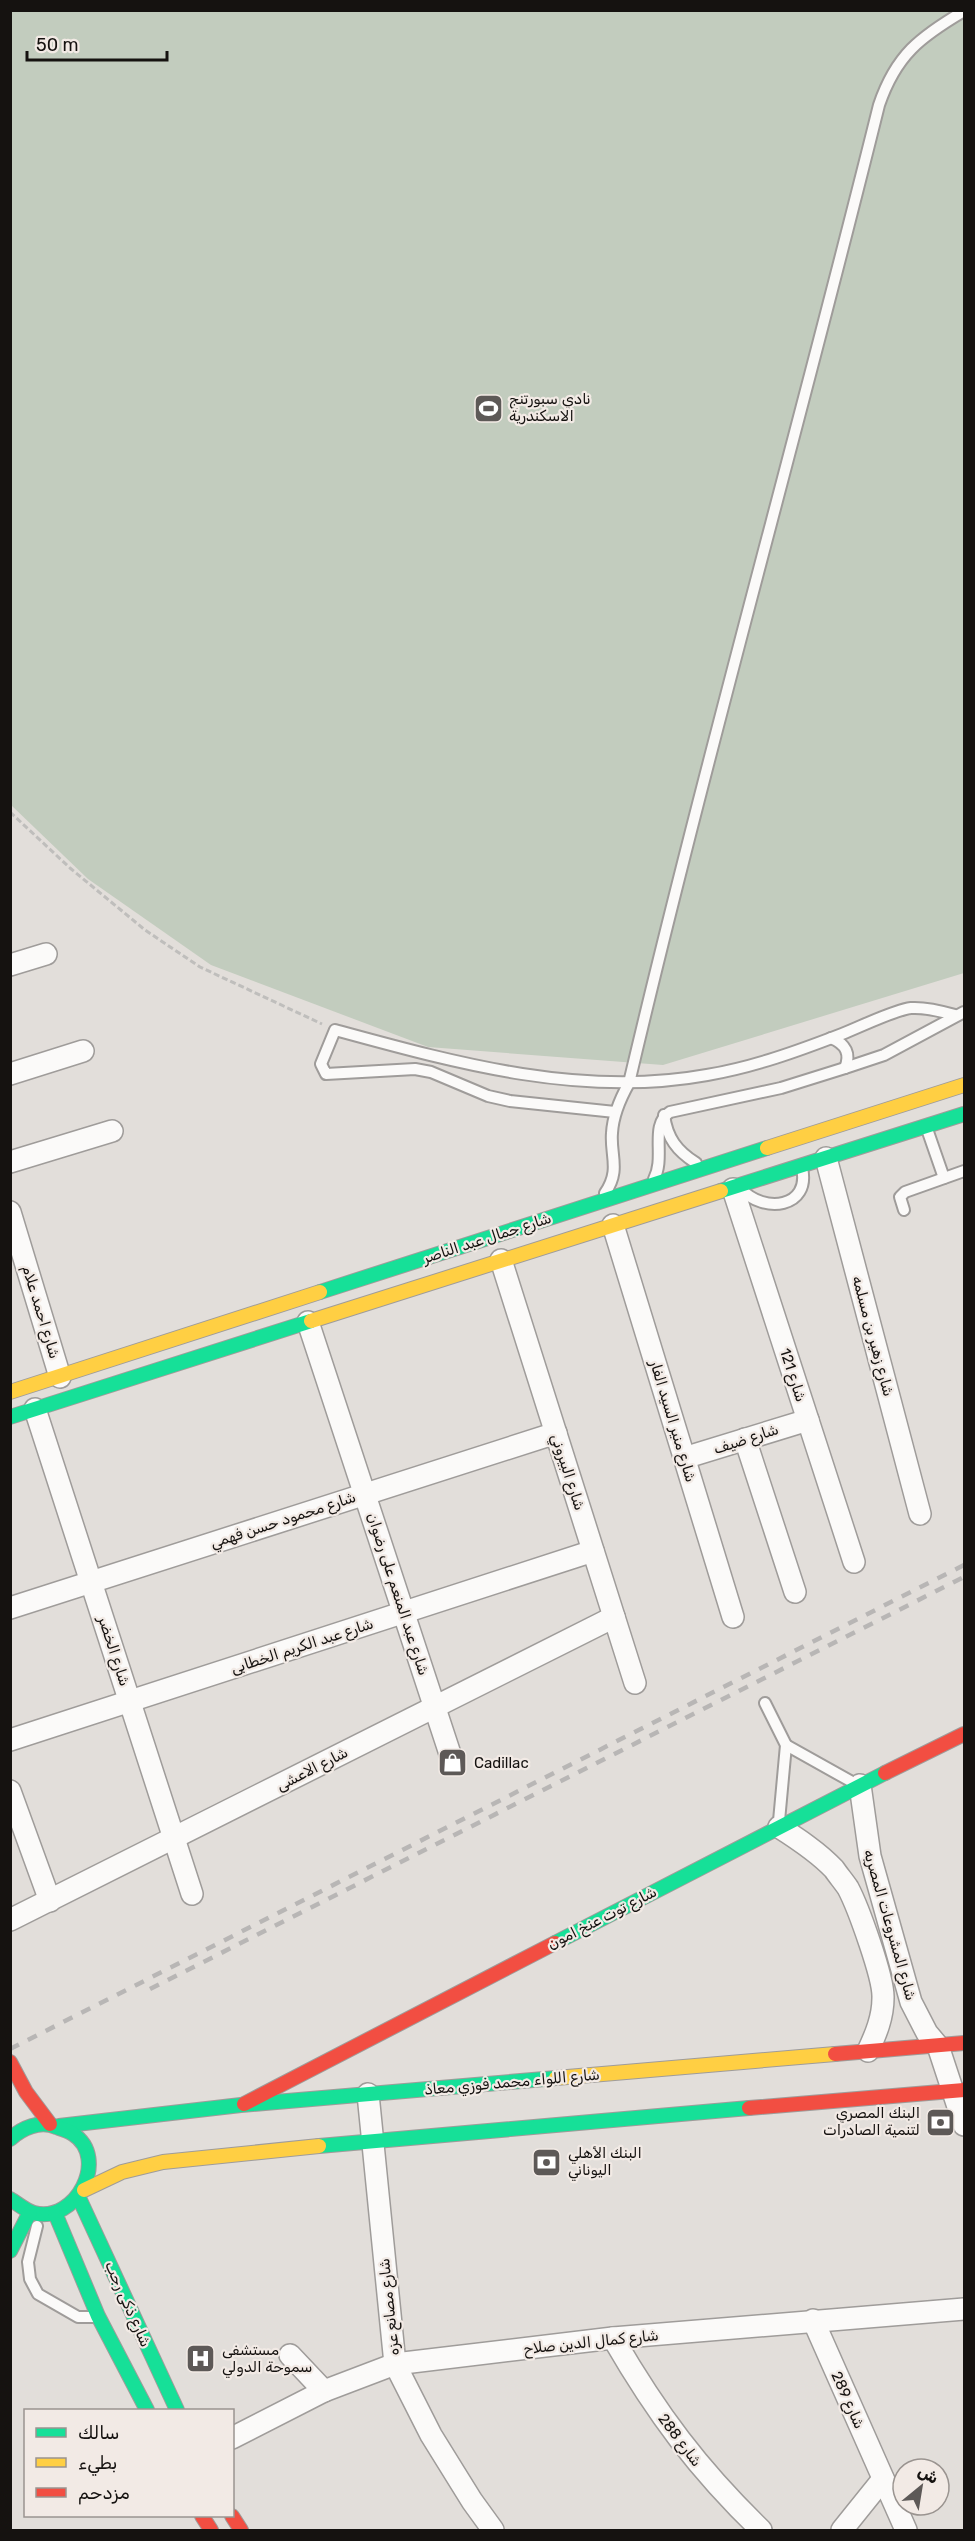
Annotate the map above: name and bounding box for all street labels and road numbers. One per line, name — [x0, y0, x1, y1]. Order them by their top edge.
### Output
street label: شارع جمال عبد الناصر — [420, 1209, 554, 1269]
street label: شارع احمد علام — [16, 1263, 64, 1361]
street label: شارع زهير بن مسلمه — [846, 1274, 898, 1399]
street label: شارع 121 — [774, 1346, 810, 1405]
street label: شارع منير السيد الفار — [644, 1357, 700, 1485]
street label: شارع ضيف — [711, 1420, 781, 1460]
street label: شارع البيروني — [544, 1431, 589, 1513]
street label: شارع محمود حسن فهمي — [208, 1488, 359, 1555]
street label: شارع عبد المنعم على رضوان — [361, 1510, 433, 1678]
street label: شارع الخضر — [92, 1613, 134, 1689]
street label: شارع عبد الكريم الخطابى — [228, 1614, 376, 1679]
street label: شارع الاعشى — [273, 1743, 352, 1797]
street label: شارع المشروعات المصريه — [858, 1847, 920, 2003]
street label: شارع توت عنخ امون — [544, 1883, 661, 1955]
street label: شارع اللواء محمد فوزي معاذ — [423, 2065, 601, 2101]
street label: شارع مصانع عزه — [375, 2257, 405, 2356]
street label: شارع ذكى رجب — [99, 2258, 155, 2351]
street label: شارع كمال الدين صلاح — [523, 2326, 660, 2360]
street label: شارع 289 — [826, 2369, 869, 2432]
street label: شارع 288 — [653, 2410, 706, 2471]

